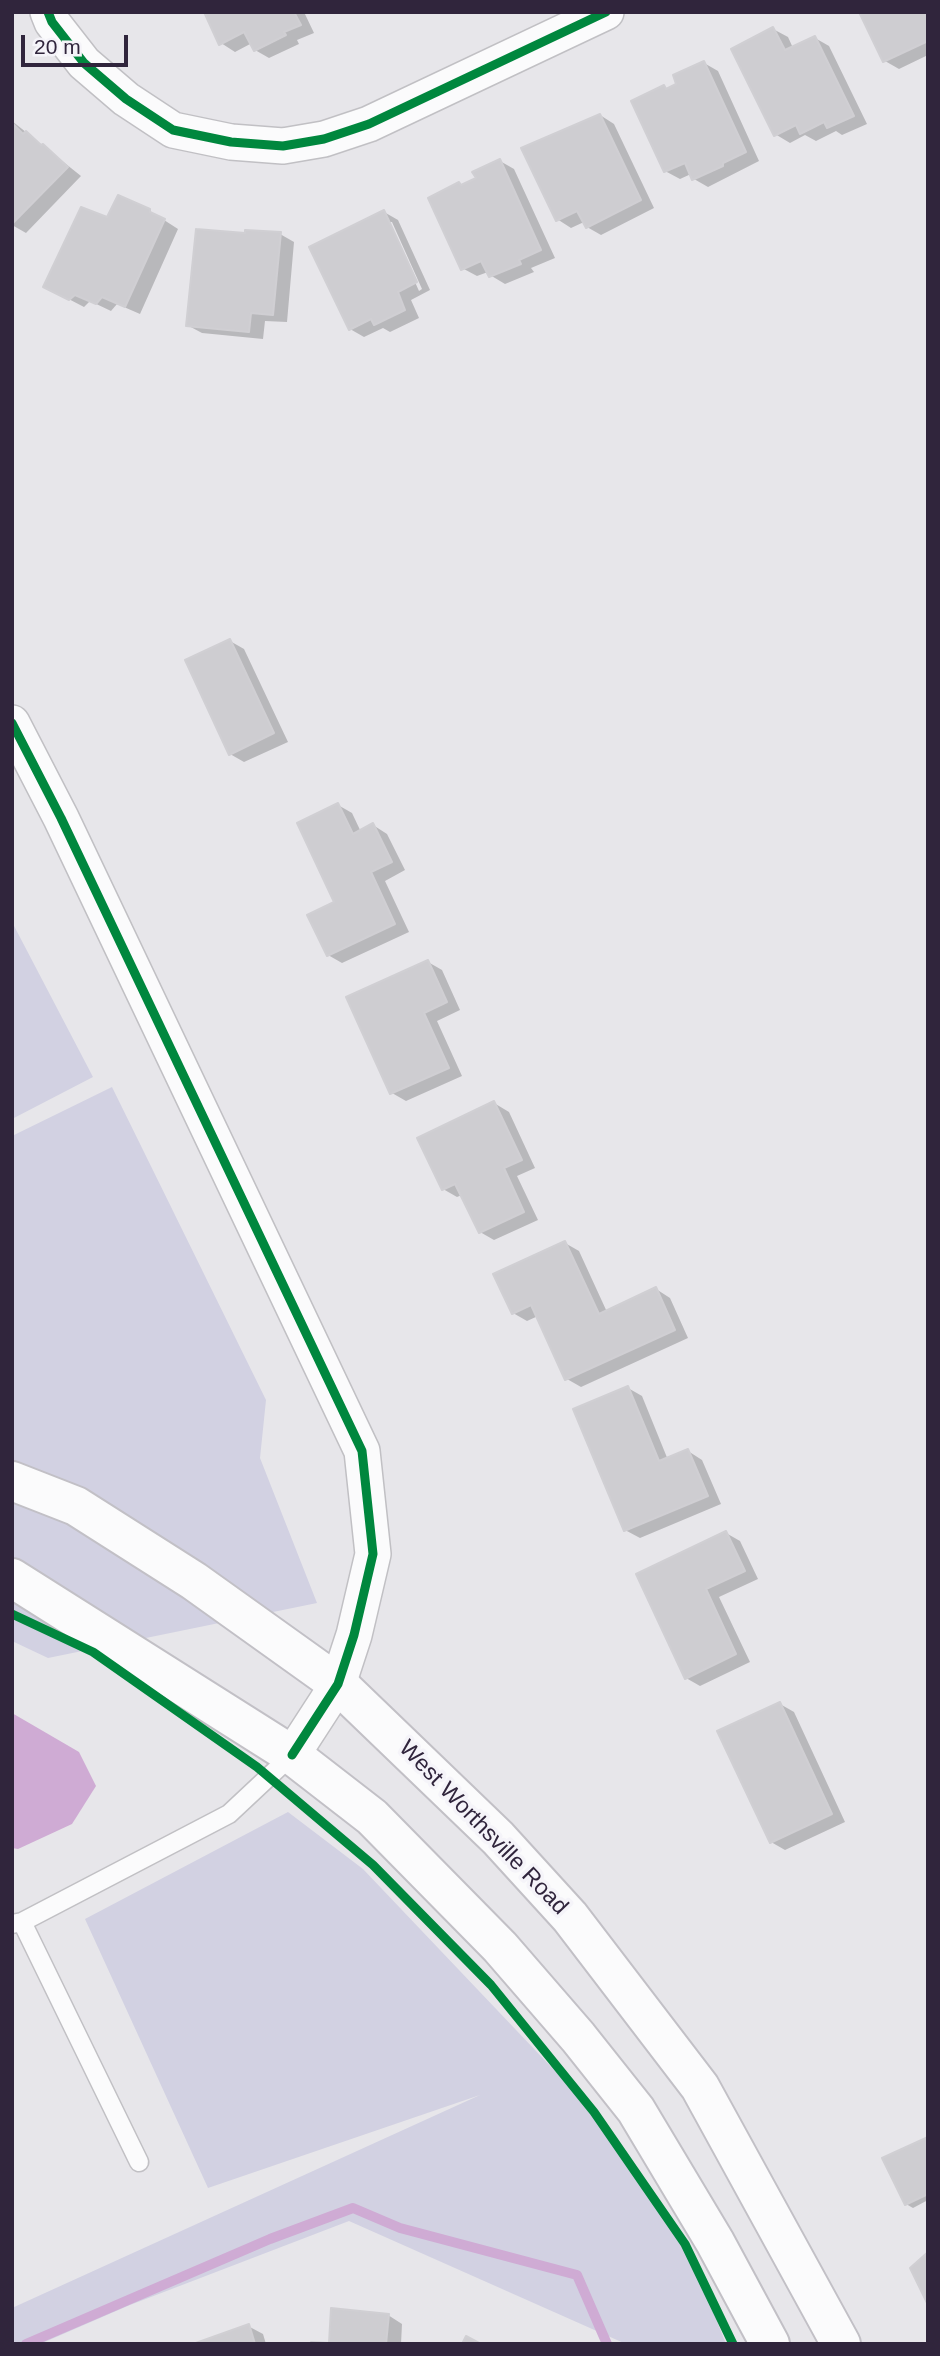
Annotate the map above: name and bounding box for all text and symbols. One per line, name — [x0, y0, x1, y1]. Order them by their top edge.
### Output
scale bar — [24, 21, 131, 65]
text: 20 m — [34, 35, 81, 58]
street label: West Worthsville Road — [393, 1735, 573, 1921]

